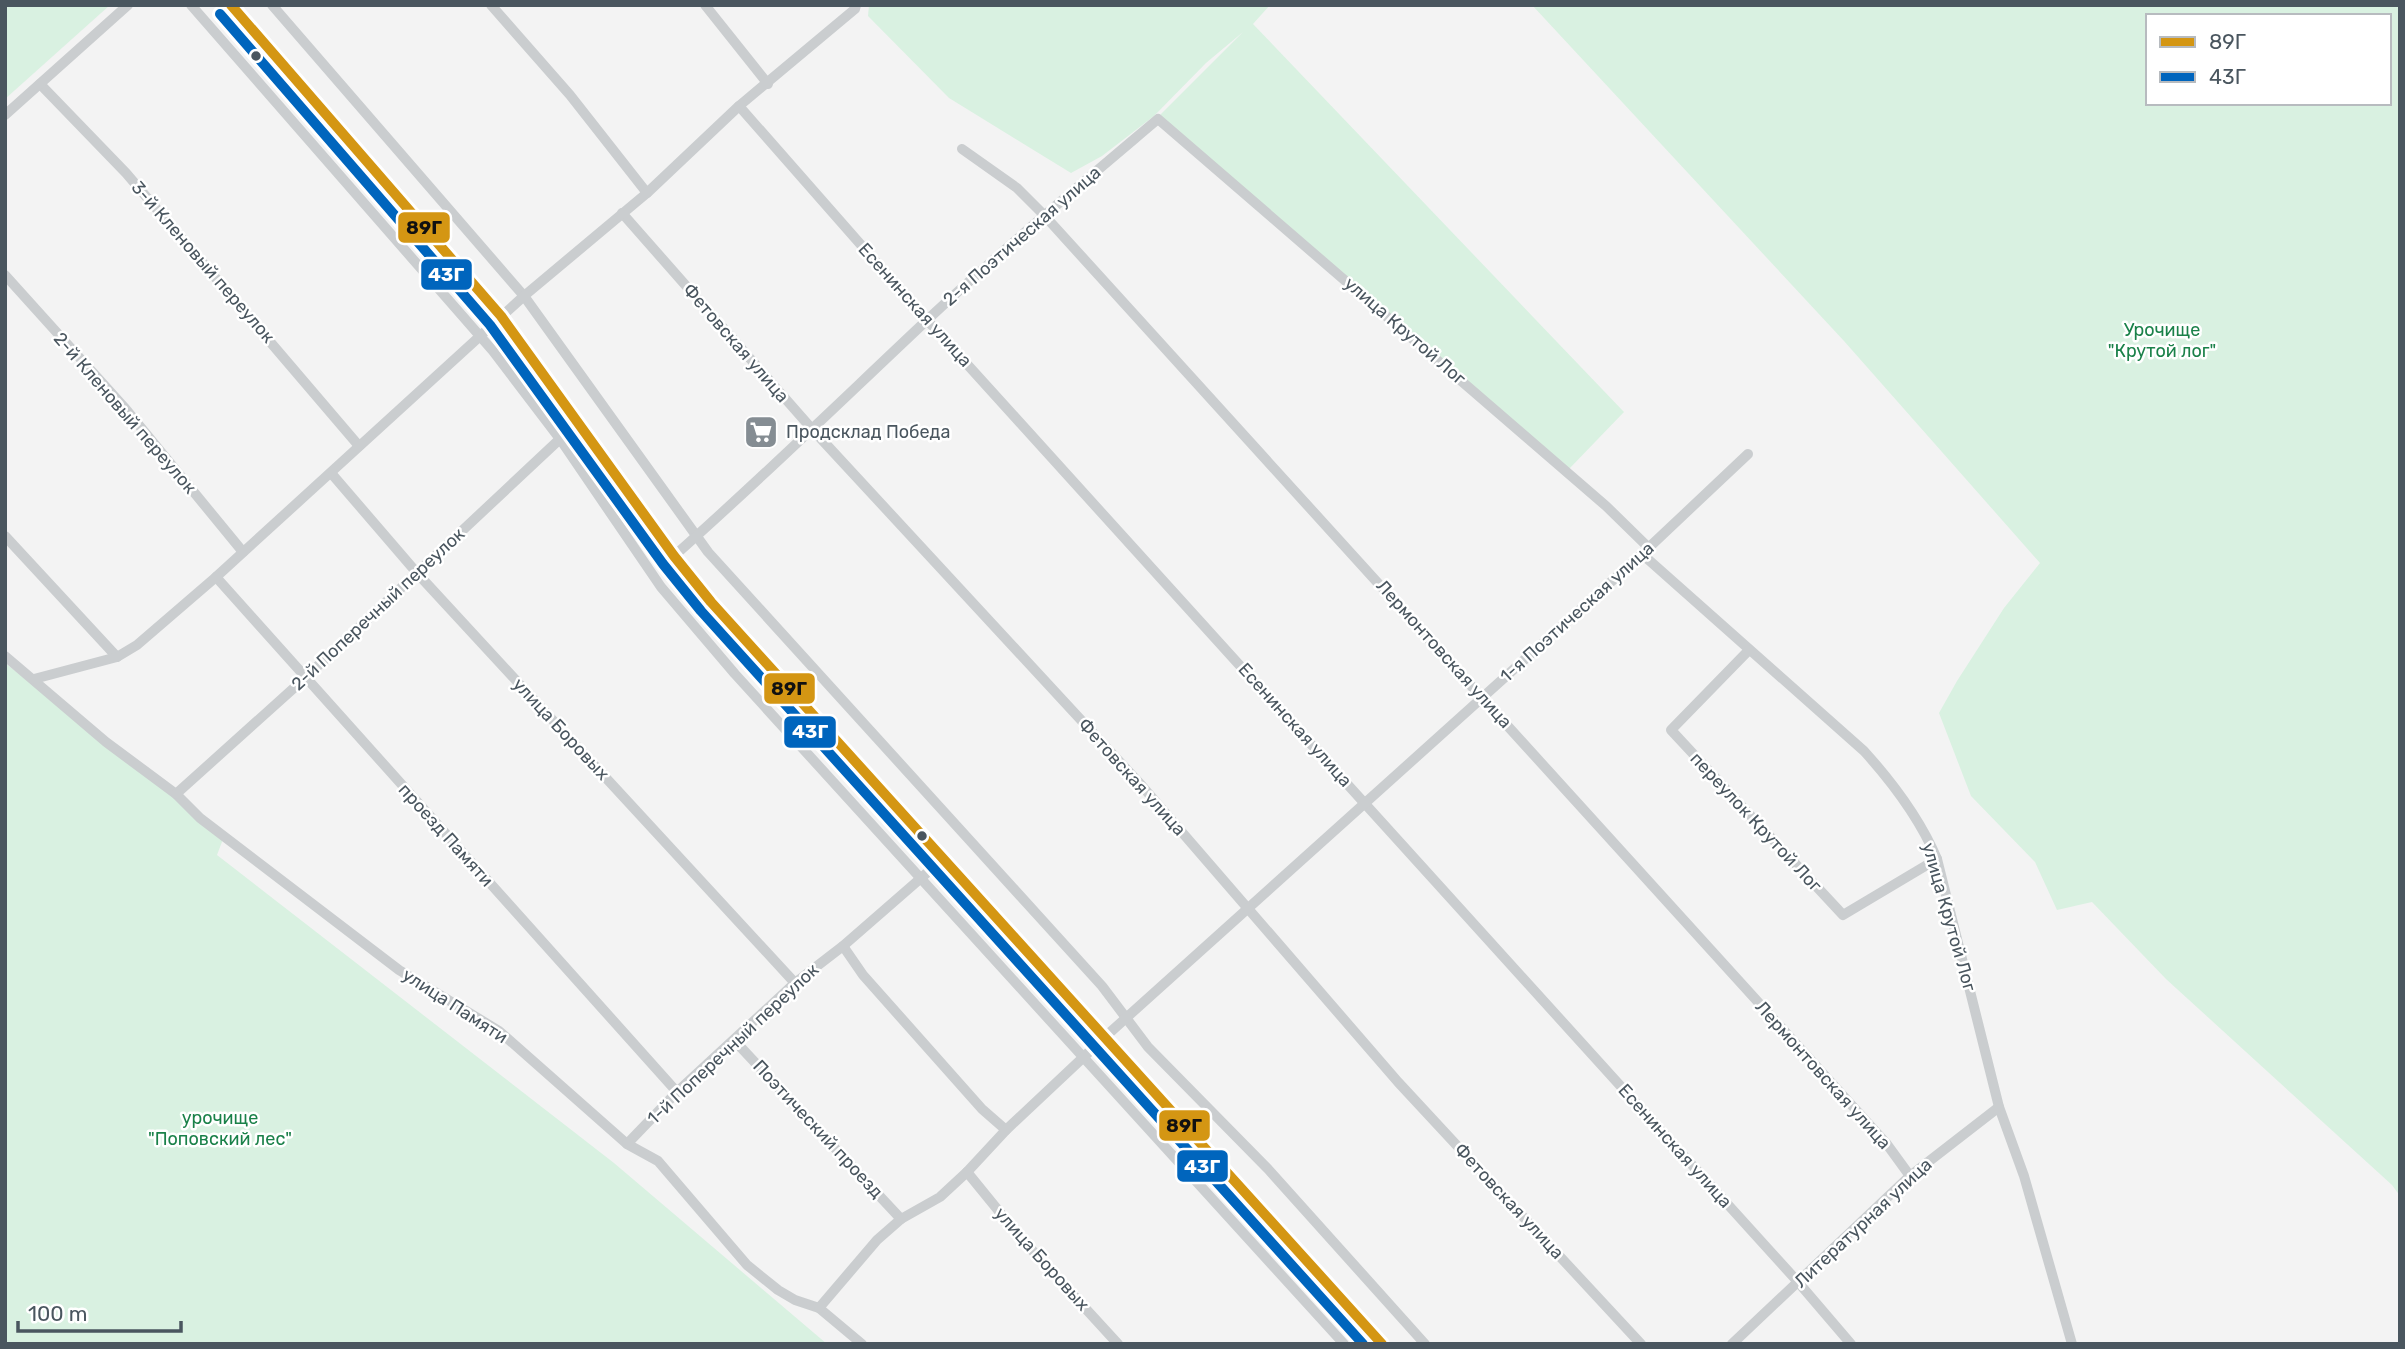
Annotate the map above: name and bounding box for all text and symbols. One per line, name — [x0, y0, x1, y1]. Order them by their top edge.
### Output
legend — [2146, 14, 2391, 105]
text: 89Г — [2209, 29, 2246, 54]
unlabelled marker — [249, 49, 263, 63]
text: 43Г — [2209, 64, 2246, 89]
street label: 2-я Поэтическая улица — [939, 161, 1105, 311]
street label: 3-й Кленовый переулок — [127, 177, 280, 348]
line badge: 89Г — [397, 211, 451, 244]
text: 89Г — [406, 216, 442, 239]
street label: Есенинская улица — [854, 238, 976, 372]
line badge: 43Г — [420, 258, 473, 291]
text: 43Г — [428, 263, 464, 286]
street label: улица Крутой Лог — [1340, 272, 1470, 390]
street label: Фетовская улица — [678, 279, 794, 407]
park label: Урочище "Крутой лог" — [2108, 319, 2216, 362]
street label: 2-й Кленовый переулок — [49, 328, 201, 498]
supermarket icon: Продсклад Победа — [742, 413, 780, 451]
place label: Продсклад Победа — [786, 421, 950, 443]
street label: 2-й Поперечный переулок — [287, 523, 469, 695]
street label: 1-я Поэтическая улица — [1496, 537, 1658, 687]
street label: Лермонтовская улица — [1372, 575, 1516, 733]
street label: Есенинская улица — [1234, 658, 1356, 792]
line badge: 89Г — [763, 672, 816, 705]
street label: улица Боровых — [508, 673, 614, 785]
text: 89Г — [771, 677, 807, 700]
street label: Фетовская улица — [1073, 714, 1191, 840]
line badge: 43Г — [783, 715, 837, 749]
text: 43Г — [792, 720, 828, 743]
street label: переулок Крутой Лог — [1686, 748, 1827, 897]
street label: проезд Памяти — [394, 779, 498, 891]
unlabelled marker — [915, 829, 929, 843]
street label: улица Крутой Лог — [1917, 840, 1981, 994]
street label: 1-й Поперечный переулок — [643, 959, 824, 1129]
street label: улица Памяти — [398, 964, 512, 1048]
street label: Лермонтовская улица — [1751, 996, 1895, 1154]
street label: Поэтический проезд — [748, 1055, 888, 1203]
street label: Есенинская улица — [1614, 1079, 1736, 1213]
park label: урочище "Поповский лес" — [148, 1107, 292, 1150]
line badge: 89Г — [1158, 1109, 1211, 1142]
text: 89Г — [1166, 1114, 1202, 1137]
street label: Фетовская улица — [1450, 1138, 1568, 1264]
line badge: 43Г — [1176, 1149, 1229, 1183]
street label: Литературная улица — [1790, 1153, 1936, 1293]
text: 43Г — [1184, 1155, 1220, 1178]
street label: улица Боровых — [990, 1203, 1094, 1315]
scale bar — [18, 1290, 180, 1334]
text: 100 m — [28, 1301, 87, 1326]

